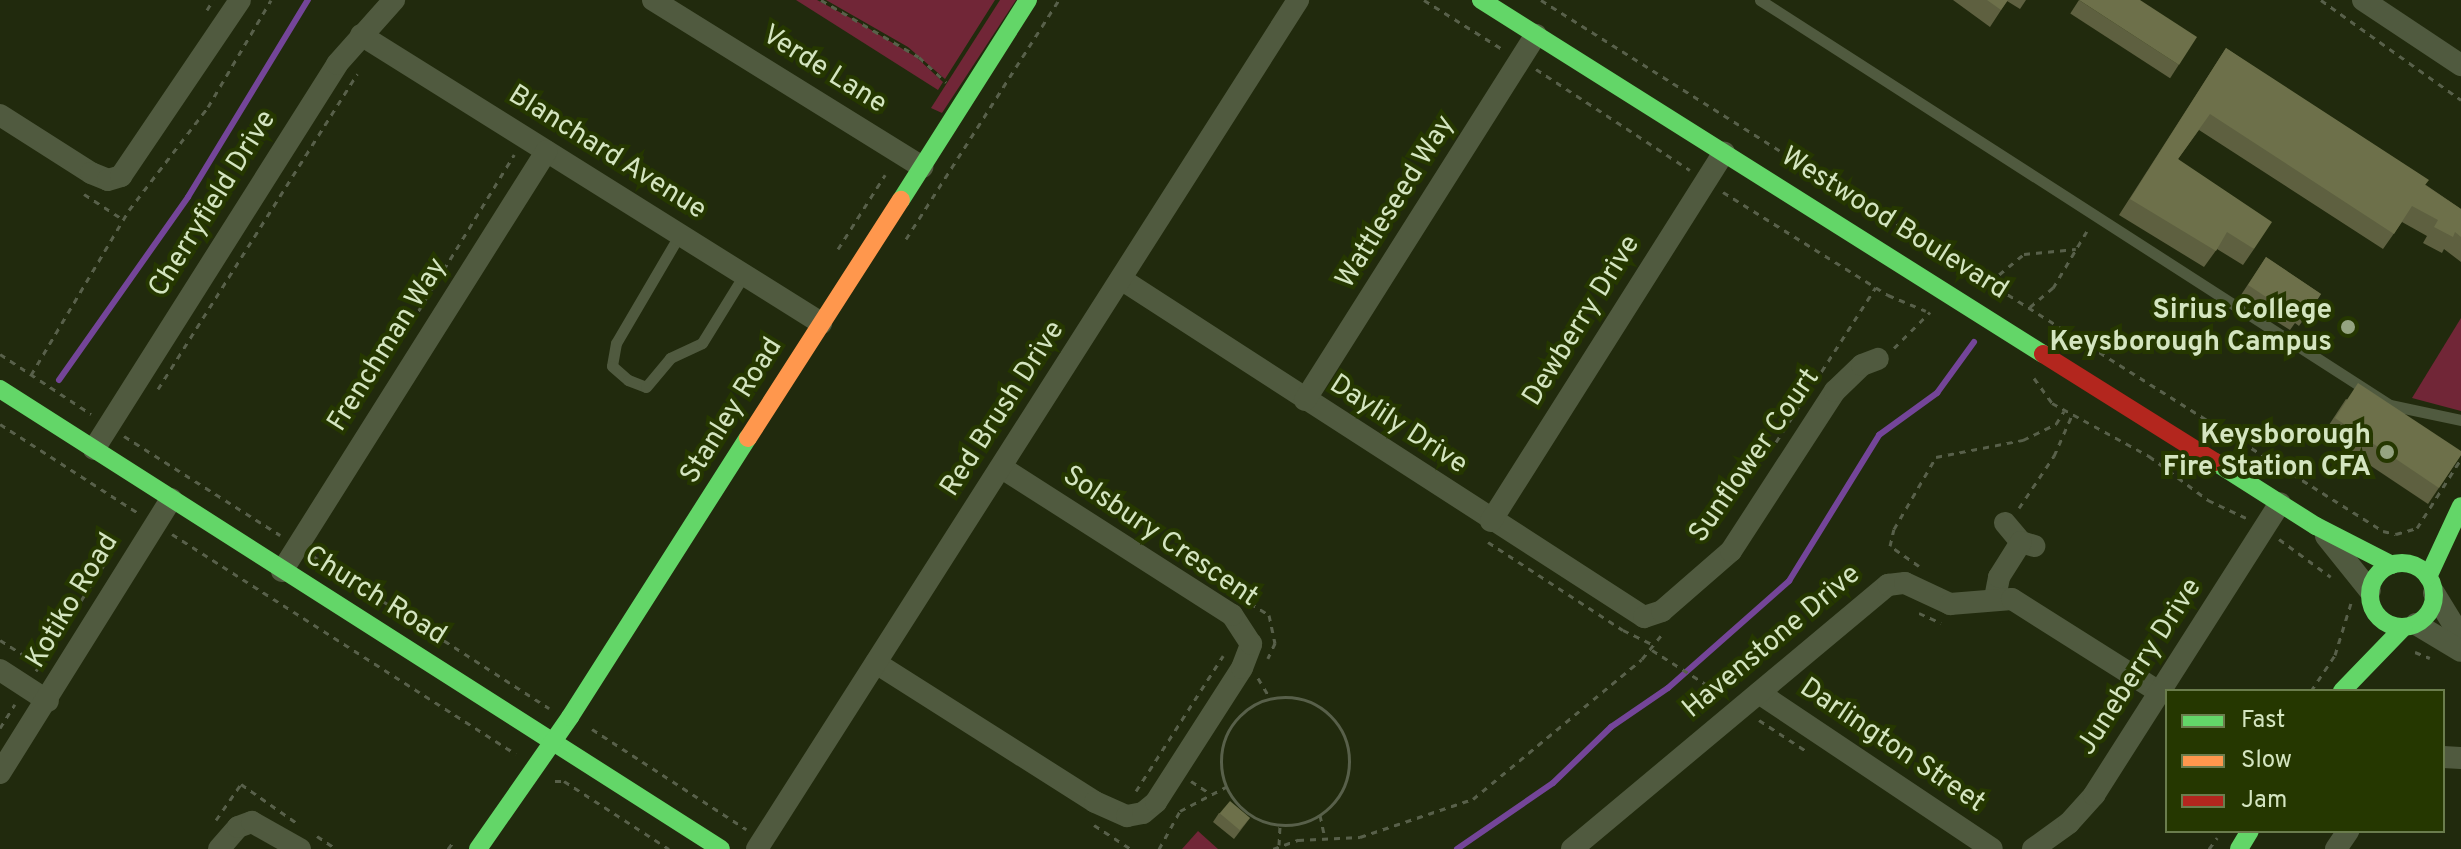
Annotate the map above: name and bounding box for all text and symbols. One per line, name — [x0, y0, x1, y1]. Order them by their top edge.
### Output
street label: Verde Lane — [756, 19, 892, 121]
street label: Blanchard Avenue — [501, 78, 713, 228]
street label: Cherryfield Drive — [142, 104, 284, 304]
street label: Wattleseed Way — [1329, 109, 1463, 295]
street label: Westwood Boulevard — [1774, 140, 2014, 308]
street label: Dewberry Drive — [1516, 230, 1648, 412]
street label: Frenchman Way — [321, 252, 455, 438]
place label: Sirius College Keysborough Campus — [2049, 294, 2332, 360]
street label: Red Brush Drive — [934, 315, 1072, 503]
marker: Sirius College Keysborough Campus — [2339, 318, 2357, 336]
street label: Stanley Road — [674, 332, 790, 490]
street label: Sunflower Court — [1683, 362, 1827, 550]
street label: Daylily Drive — [1323, 368, 1473, 482]
place label: Keysborough Fire Station CFA — [2163, 419, 2371, 485]
marker: Keysborough Fire Station CFA — [2378, 443, 2396, 461]
street label: Solsbury Crescent — [1056, 459, 1264, 615]
street label: Kotiko Road — [20, 527, 126, 675]
street label: Church Road — [298, 539, 452, 653]
street label: Havenstone Drive — [1676, 558, 1868, 726]
street label: Juneberry Drive — [2070, 572, 2210, 762]
street label: Darlington Street — [1793, 672, 1991, 820]
legend — [2165, 689, 2445, 833]
text: Fast — [2241, 706, 2285, 736]
text: Slow — [2241, 746, 2292, 776]
text: Jam — [2241, 786, 2287, 816]

